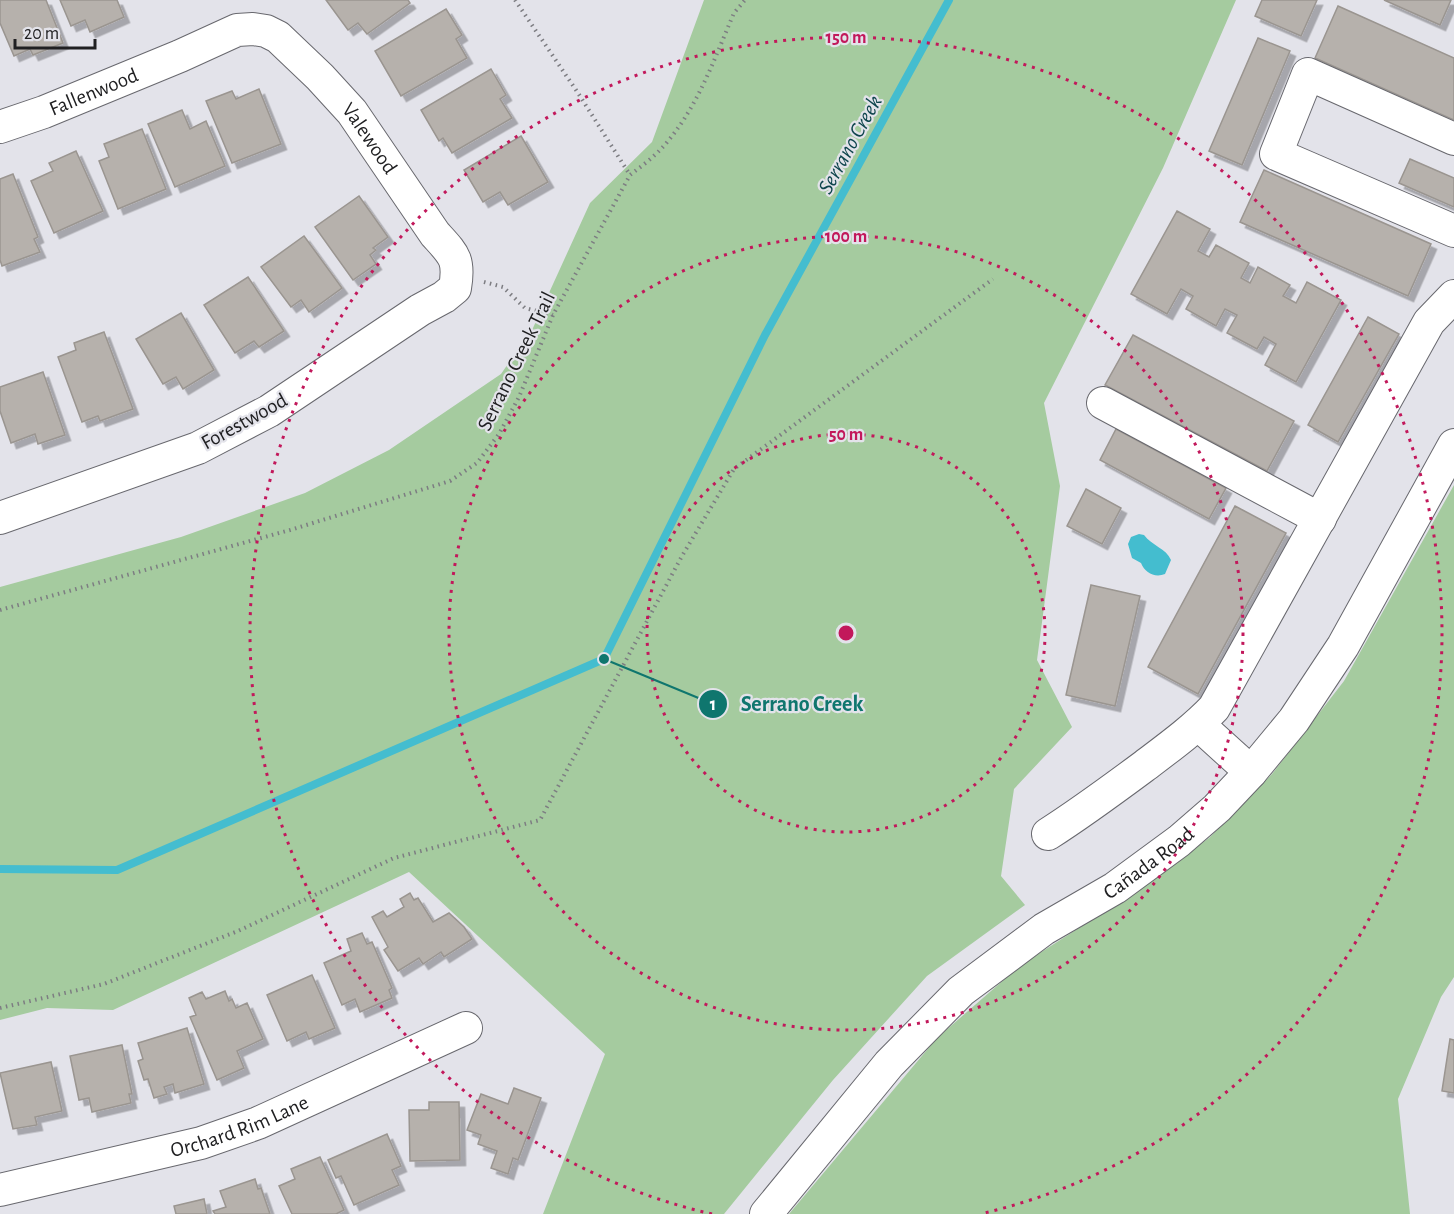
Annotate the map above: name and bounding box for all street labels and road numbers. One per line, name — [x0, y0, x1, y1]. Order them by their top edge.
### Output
street label: Fallenwood — [46, 64, 141, 120]
street label: Valewood — [338, 99, 401, 178]
street label: Serrano Creek Trail — [474, 288, 559, 434]
street label: Forestwood — [198, 389, 291, 454]
street label: Cañada Road — [1100, 823, 1198, 903]
street label: Orchard Rim Lane — [168, 1091, 312, 1161]

